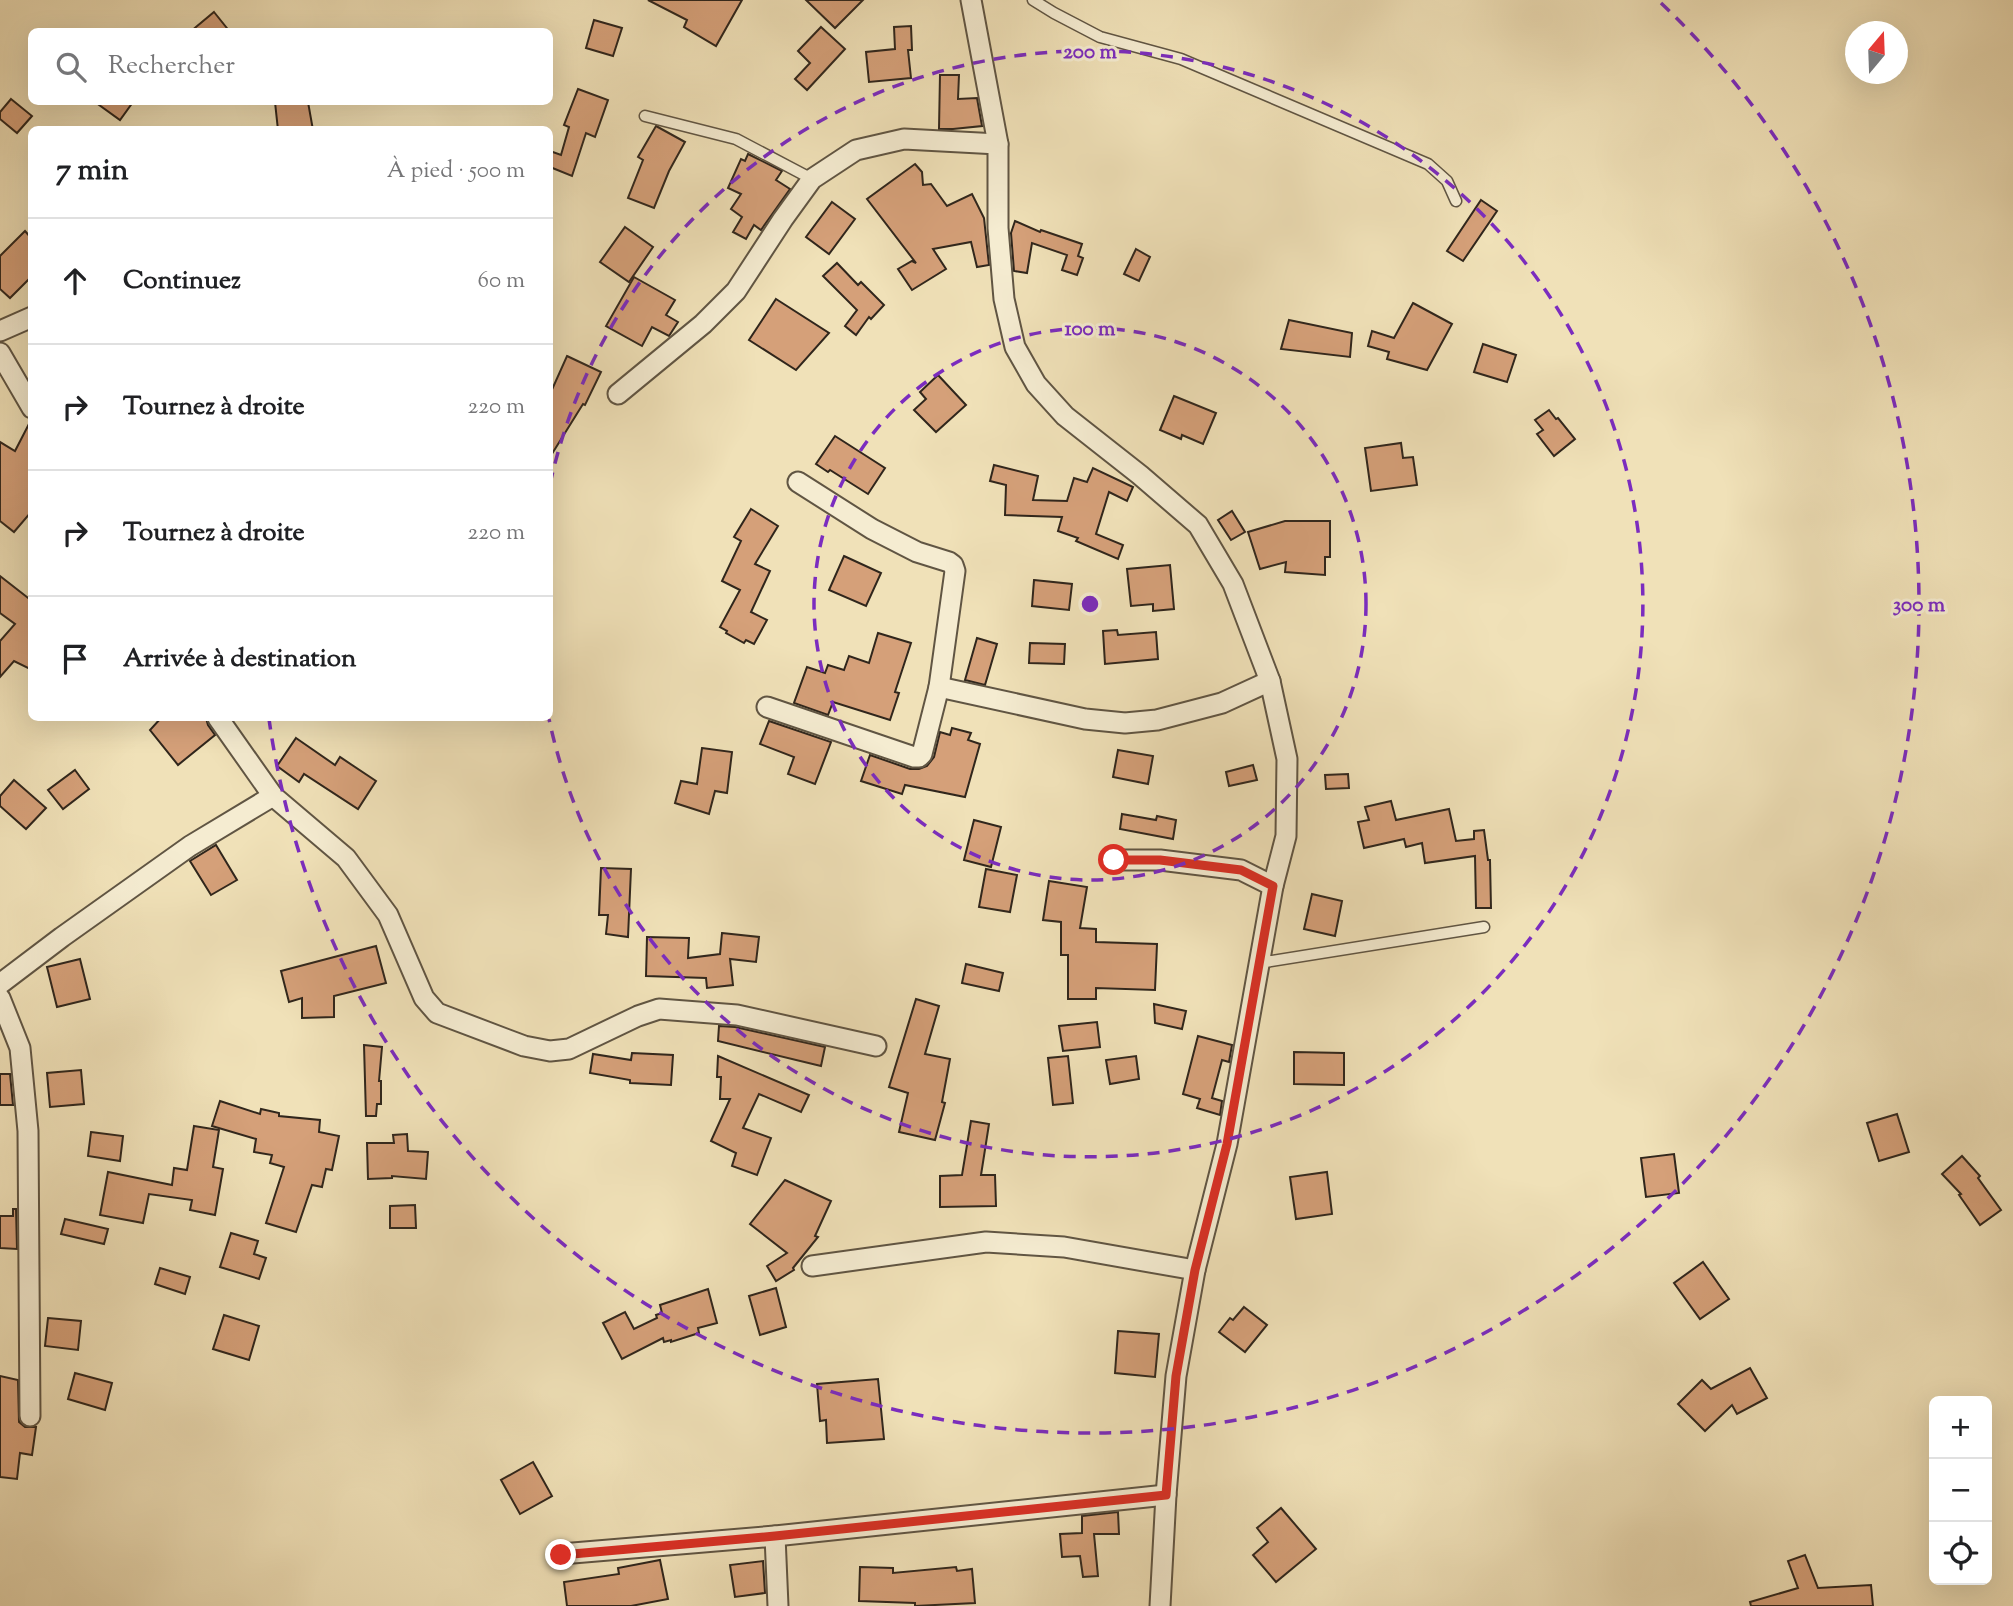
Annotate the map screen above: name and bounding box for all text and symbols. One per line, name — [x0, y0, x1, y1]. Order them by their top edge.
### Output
north arrow — [1845, 21, 1908, 84]
search box — [28, 28, 553, 105]
text: 200 m — [1063, 38, 1118, 68]
icon: search — [52, 48, 90, 86]
text: Rechercher — [108, 48, 235, 85]
text: 7 min — [56, 150, 128, 193]
text: À pied · 500 m — [387, 155, 525, 188]
icon: ahead — [56, 262, 94, 300]
text: Continuez — [123, 263, 241, 300]
text: 60 m — [477, 265, 525, 298]
text: 100 m — [1065, 315, 1116, 345]
icon: right — [56, 388, 94, 426]
text: Tournez à droite — [123, 389, 305, 426]
text: 220 m — [467, 391, 525, 424]
icon: right — [56, 514, 94, 552]
text: Tournez à droite — [123, 515, 305, 552]
text: 220 m — [467, 517, 525, 550]
text: 300 m — [1893, 591, 1946, 621]
centre of rings — [1078, 592, 1102, 616]
icon: arrive — [56, 640, 94, 678]
text: Arrivée à destination — [123, 641, 356, 678]
route start — [1098, 844, 1129, 875]
map controls — [1929, 1396, 1992, 1585]
button: + — [1929, 1396, 1992, 1459]
button: − — [1929, 1459, 1992, 1522]
button: locate — [1929, 1522, 1992, 1585]
route end — [545, 1539, 576, 1570]

